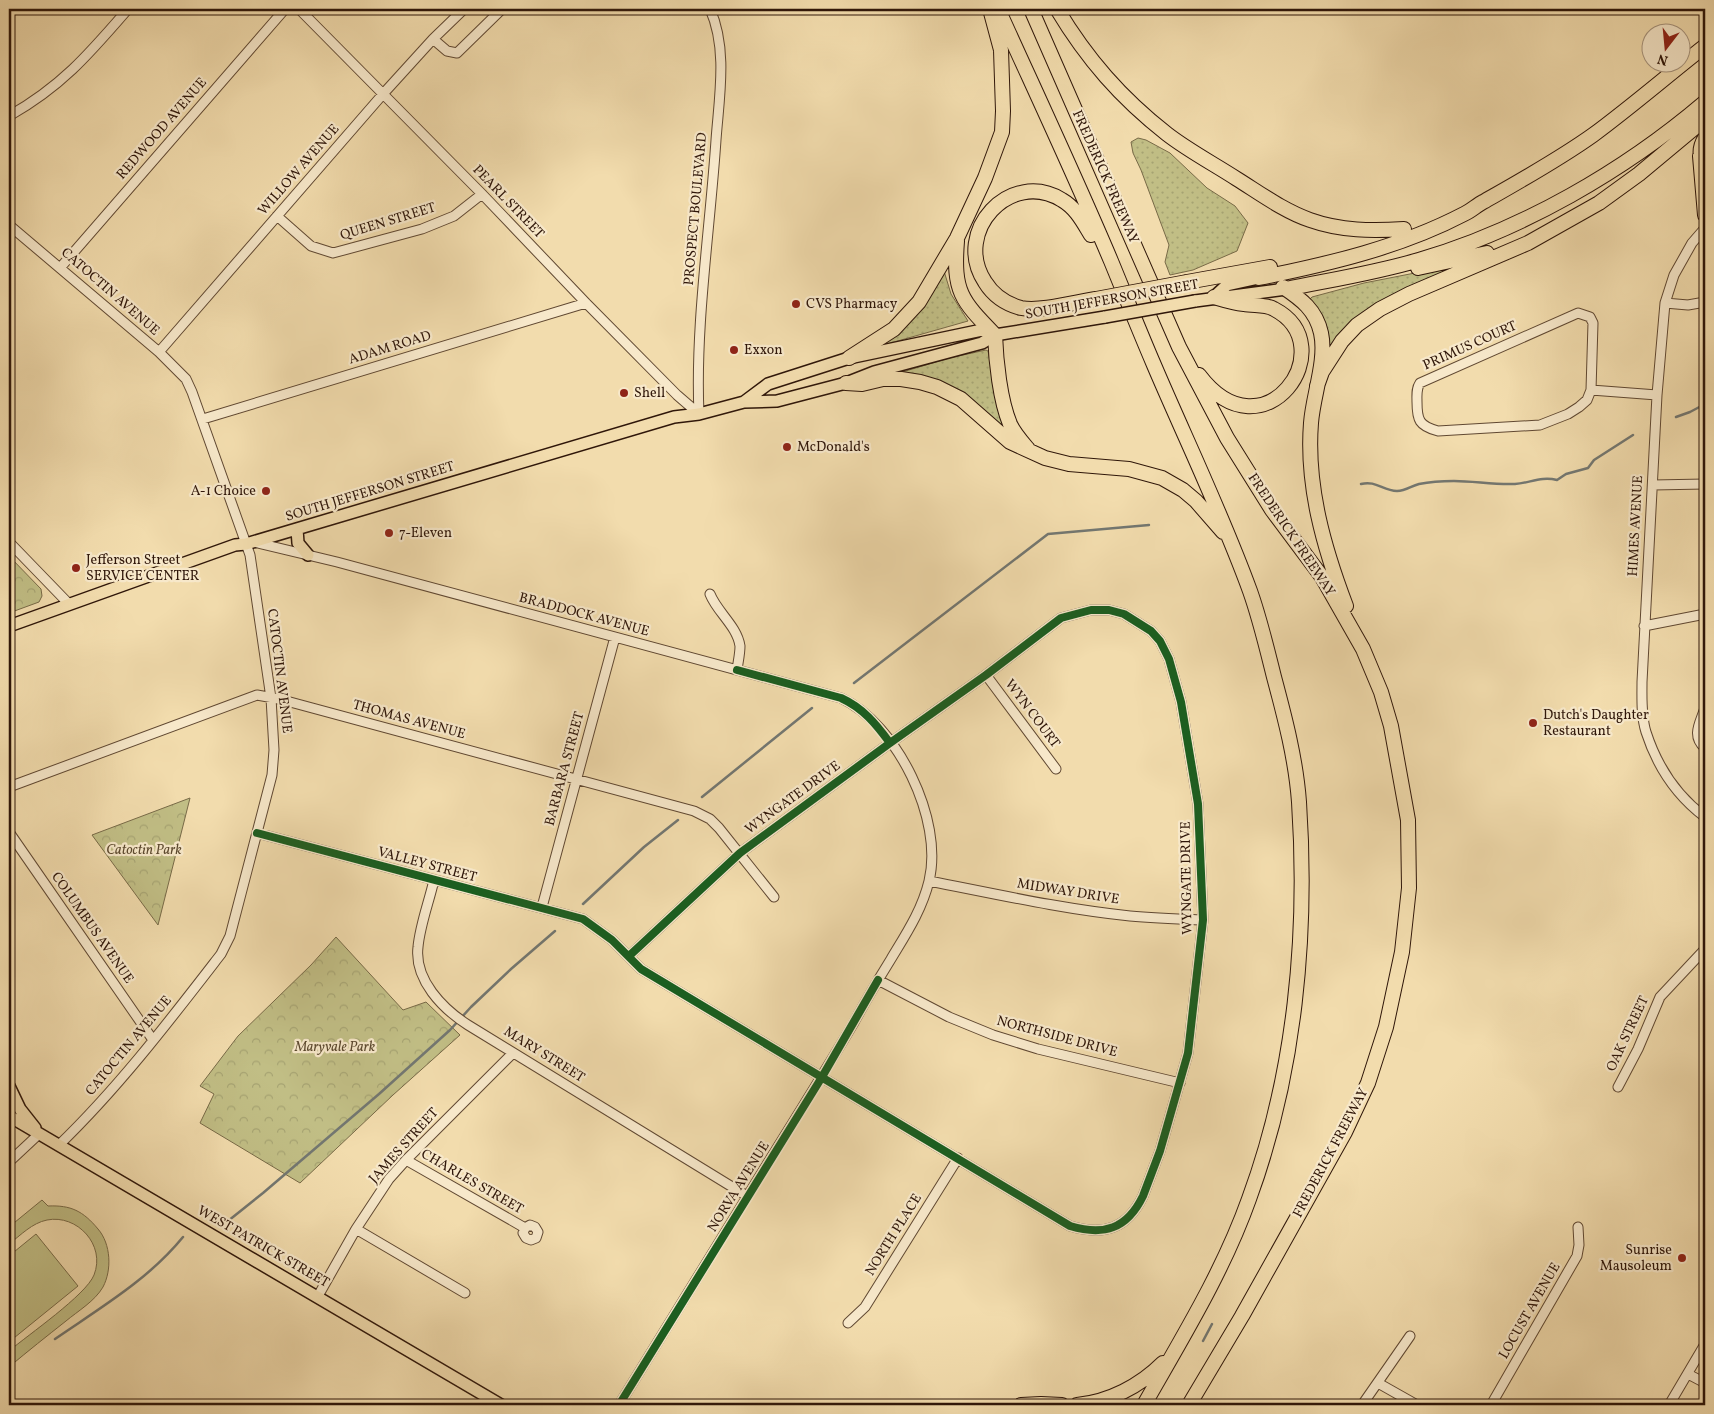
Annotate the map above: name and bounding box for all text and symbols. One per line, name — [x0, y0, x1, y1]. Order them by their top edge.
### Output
north arrow — [1642, 22, 1692, 72]
text: N — [1655, 49, 1670, 70]
street label: REDWOOD AVENUE — [112, 74, 212, 184]
street label: FREDERICK FREEWAY — [1067, 107, 1143, 247]
street label: WILLOW AVENUE — [254, 120, 344, 220]
street label: PROSPECT BOULEVARD — [680, 132, 712, 286]
street label: PEARL STREET — [468, 161, 548, 243]
street label: QUEEN STREET — [338, 198, 438, 246]
street label: CATOCTIN AVENUE — [57, 244, 163, 340]
street label: SOUTH JEFFERSON STREET — [1024, 275, 1200, 325]
place label: CVS Pharmacy — [806, 295, 898, 314]
marker: CVS Pharmacy — [790, 298, 802, 310]
street label: PRIMUS COURT — [1420, 317, 1520, 375]
street label: ADAM ROAD — [347, 326, 433, 370]
place label: Exxon — [744, 341, 783, 360]
marker: Exxon — [728, 344, 740, 356]
place label: Shell — [634, 384, 665, 403]
marker: Shell — [618, 387, 630, 399]
place label: McDonald's — [797, 438, 870, 457]
marker: McDonald's — [781, 441, 793, 453]
street label: SOUTH JEFFERSON STREET — [283, 457, 457, 527]
street label: FREDERICK FREEWAY — [1243, 470, 1339, 600]
street label: HIMES AVENUE — [1624, 475, 1648, 577]
place label: A-1 Choice — [191, 482, 256, 501]
marker: A-1 Choice — [260, 485, 272, 497]
place label: 7-Eleven — [399, 524, 452, 543]
marker: 7-Eleven — [383, 527, 395, 539]
place label: Jefferson Street SERVICE CENTER — [86, 551, 200, 586]
marker: Jefferson Street SERVICE CENTER — [70, 562, 82, 574]
street label: BRADDOCK AVENUE — [517, 588, 651, 642]
street label: CATOCTIN AVENUE — [262, 608, 296, 734]
street label: WYN COURT — [1000, 676, 1064, 752]
street label: THOMAS AVENUE — [350, 696, 468, 744]
place label: Dutch's Daughter Restaurant — [1543, 706, 1649, 741]
street label: BARBARA STREET — [541, 710, 589, 828]
marker: Dutch's Daughter Restaurant — [1527, 717, 1539, 729]
street label: WYNGATE DRIVE — [741, 757, 845, 839]
street label: WYNGATE DRIVE — [1177, 821, 1197, 935]
park label: Catoctin Park — [106, 841, 182, 860]
street label: VALLEY STREET — [375, 843, 479, 887]
street label: COLUMBUS AVENUE — [46, 868, 138, 988]
street label: MIDWAY DRIVE — [1015, 875, 1121, 909]
street label: CATOCTIN AVENUE — [81, 992, 177, 1100]
street label: OAK STREET — [1602, 993, 1654, 1075]
street label: NORTHSIDE DRIVE — [994, 1012, 1120, 1062]
street label: MARY STREET — [500, 1022, 588, 1088]
park label: Maryvale Park — [294, 1038, 376, 1057]
street label: FREDERICK FREEWAY — [1289, 1085, 1373, 1221]
street label: JAMES STREET — [365, 1104, 443, 1188]
street label: NORVA AVENUE — [703, 1138, 775, 1236]
street label: CHARLES STREET — [417, 1145, 527, 1219]
street label: NORTH PLACE — [861, 1190, 927, 1280]
street label: WEST PATRICK STREET — [193, 1201, 333, 1293]
place label: Sunrise Mausoleum — [1600, 1241, 1672, 1276]
marker: Sunrise Mausoleum — [1676, 1252, 1688, 1264]
street label: LOCUST AVENUE — [1495, 1259, 1565, 1363]

